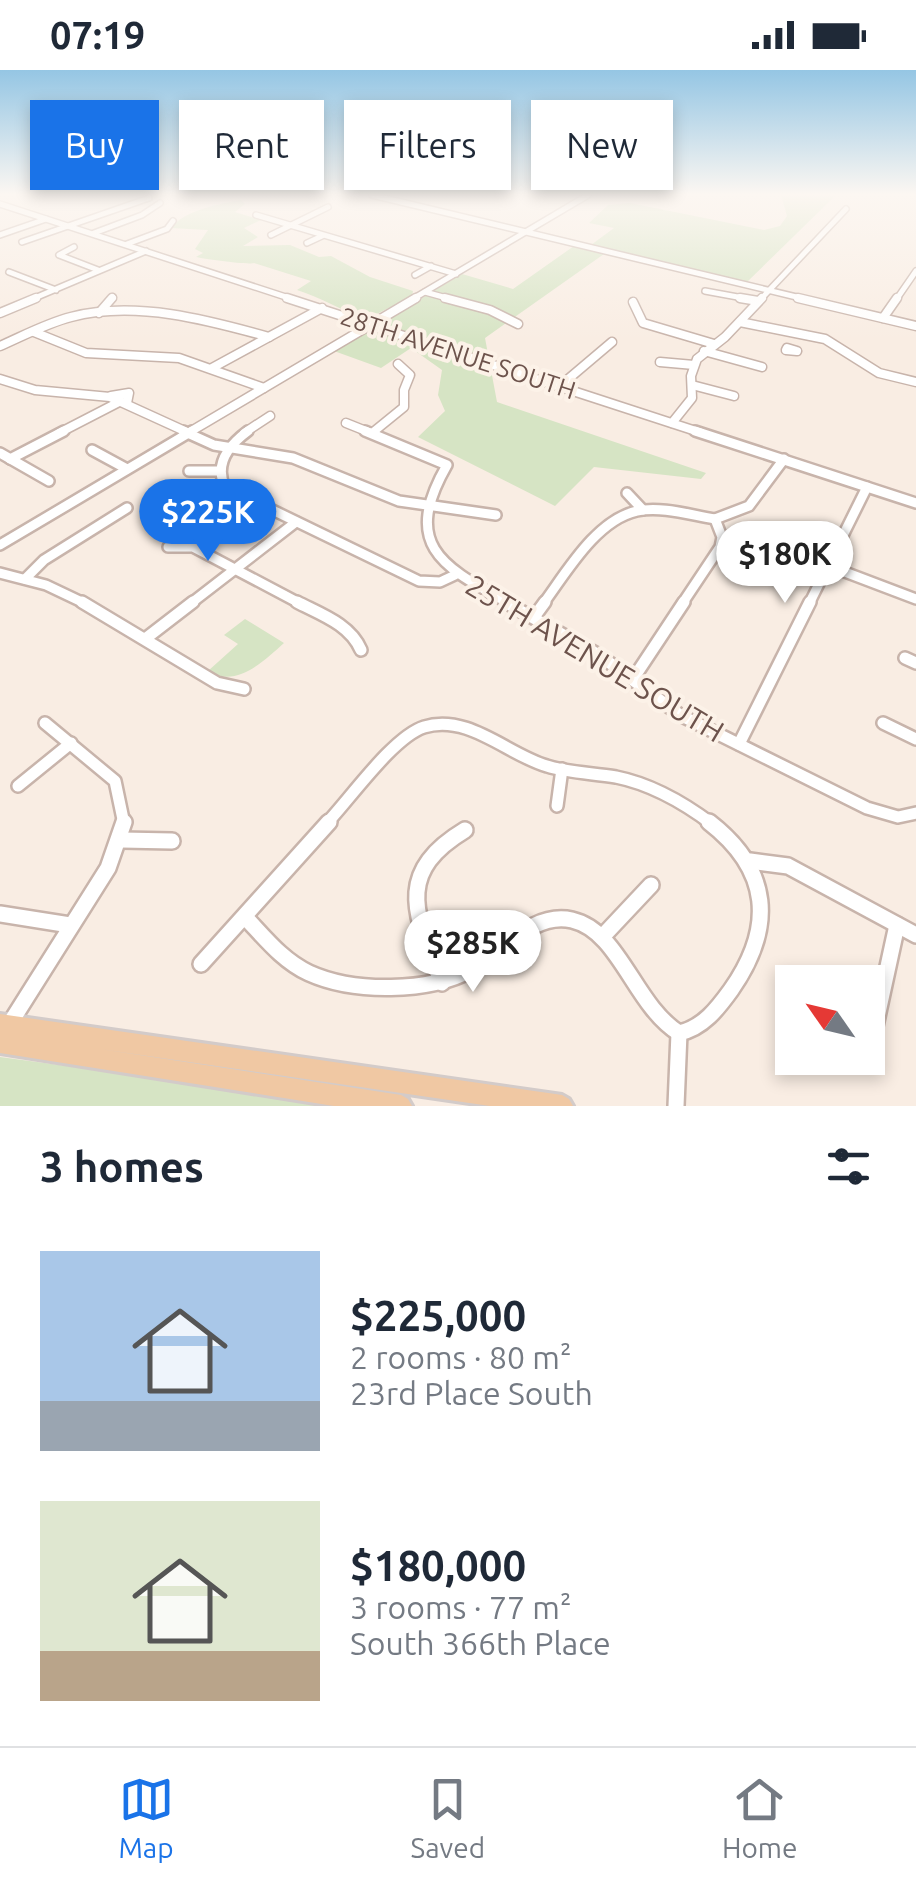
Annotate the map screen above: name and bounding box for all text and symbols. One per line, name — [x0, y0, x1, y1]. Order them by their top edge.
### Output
text: 07:19 — [50, 14, 145, 56]
chip: Buy — [30, 100, 159, 190]
chip: Rent — [179, 100, 324, 190]
chip: Filters — [344, 100, 511, 190]
chip: New — [531, 100, 673, 190]
street label: 28TH AVENUE SOUTH — [337, 302, 579, 404]
pin: $225K — [138, 479, 278, 564]
text: $225K — [161, 493, 255, 529]
pin: $180K — [715, 521, 855, 606]
text: $180K — [738, 535, 832, 571]
street label: 25TH AVENUE SOUTH — [460, 568, 730, 748]
pin: $285K — [403, 910, 543, 995]
text: $285K — [426, 924, 520, 960]
north arrow — [775, 965, 885, 1075]
map controls — [775, 965, 885, 1075]
icon: filters — [821, 1139, 876, 1194]
text: 3 homes — [40, 1143, 204, 1190]
icon: home — [120, 1291, 240, 1411]
text: $225,000 — [350, 1292, 526, 1339]
text: 2 rooms · 80 m² — [350, 1339, 571, 1375]
text: 23rd Place South — [350, 1375, 593, 1411]
icon: home — [120, 1541, 240, 1661]
text: $180,000 — [350, 1542, 526, 1589]
text: 3 rooms · 77 m² — [350, 1589, 571, 1625]
text: South 366th Place — [350, 1625, 611, 1661]
tab: Map — [118, 1772, 174, 1863]
tab: Saved — [411, 1772, 485, 1863]
tab: Home — [722, 1772, 798, 1863]

